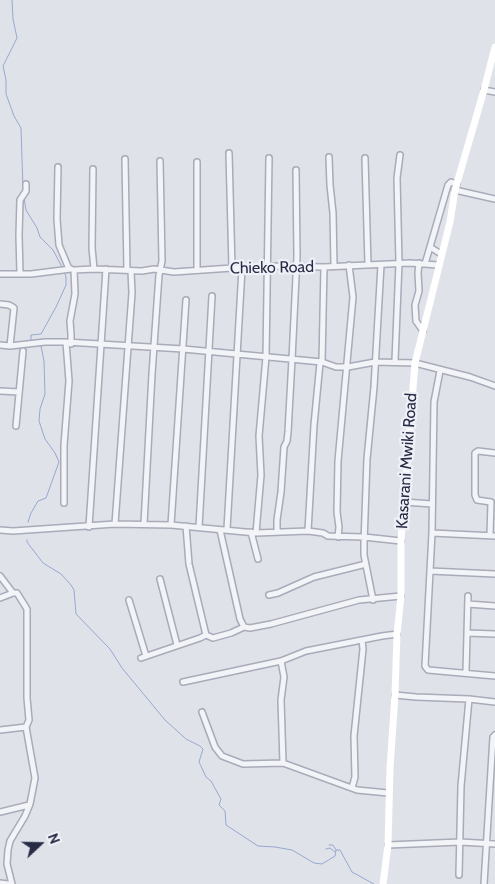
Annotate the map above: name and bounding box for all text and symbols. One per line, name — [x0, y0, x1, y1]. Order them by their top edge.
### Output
street label: Chieko Road — [230, 258, 314, 278]
street label: Kasarani Mwiki Road — [393, 392, 421, 530]
north arrow — [15, 819, 65, 869]
text: N — [44, 831, 64, 846]

